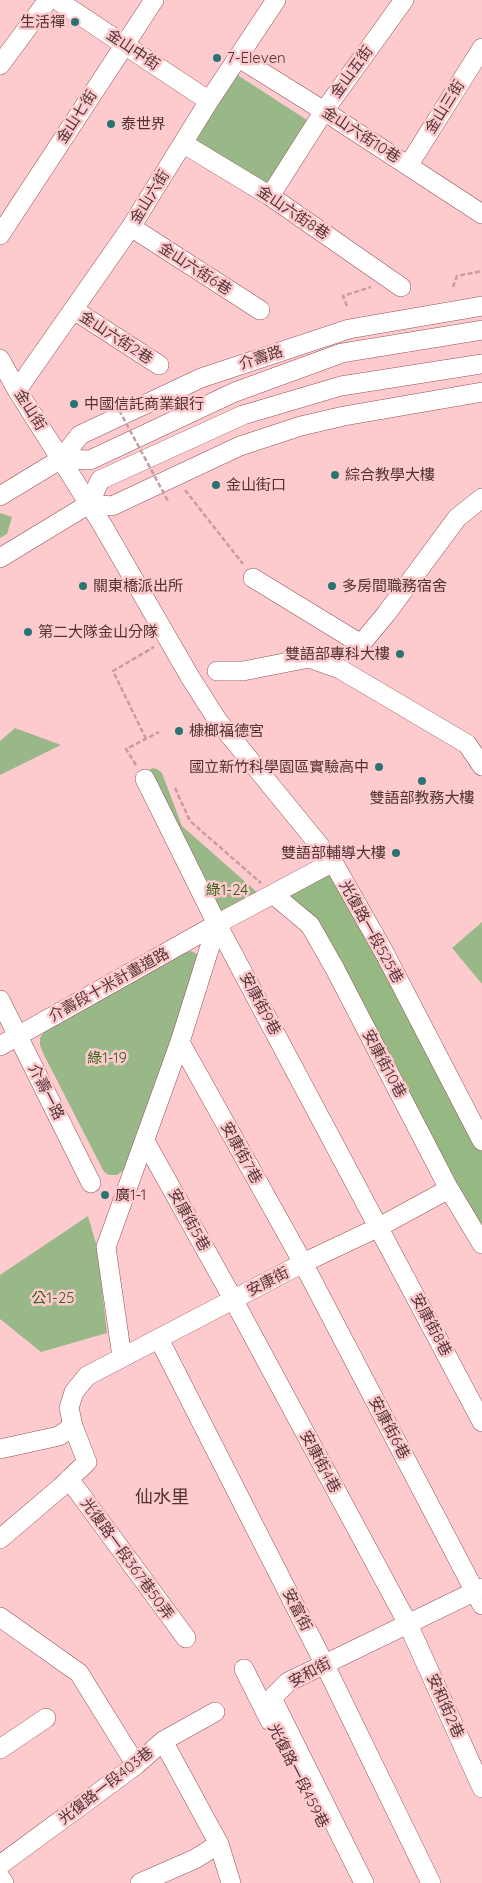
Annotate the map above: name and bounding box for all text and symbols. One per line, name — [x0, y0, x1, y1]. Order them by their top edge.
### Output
place label: 生活禪 — [20, 13, 65, 31]
marker: 生活禪 — [69, 16, 81, 28]
street label: 金山中街 — [103, 26, 163, 74]
street label: 金山五街 — [327, 42, 377, 102]
place label: 7-Eleven — [227, 49, 286, 67]
marker: 7-Eleven — [211, 52, 223, 64]
street label: 金山三街 — [421, 77, 469, 137]
street label: 金山七街 — [53, 87, 101, 147]
street label: 金山六街10巷 — [319, 103, 403, 167]
place label: 泰世界 — [121, 115, 166, 133]
marker: 泰世界 — [105, 118, 117, 130]
street label: 金山六街 — [126, 167, 174, 227]
street label: 金山六街8巷 — [254, 182, 332, 244]
street label: 金山六街6巷 — [155, 239, 235, 299]
street label: 金山六街2巷 — [76, 308, 156, 368]
street label: 介壽路 — [237, 342, 285, 374]
street label: 金山街 — [10, 386, 50, 434]
place label: 中國信託商業銀行 — [84, 395, 204, 413]
marker: 中國信託商業銀行 — [68, 398, 80, 410]
place label: 綜合教學大樓 — [345, 466, 435, 484]
marker: 綜合教學大樓 — [329, 469, 341, 481]
place label: 金山街口 — [226, 476, 286, 494]
marker: 金山街口 — [210, 479, 222, 491]
place label: 關東橋派出所 — [93, 577, 183, 595]
place label: 多房間職務宿舍 — [342, 577, 447, 595]
marker: 關東橋派出所 — [77, 580, 89, 592]
marker: 多房間職務宿舍 — [326, 580, 338, 592]
place label: 第二大隊金山分隊 — [38, 623, 158, 641]
marker: 第二大隊金山分隊 — [22, 626, 34, 638]
place label: 雙語部專科大樓 — [285, 645, 390, 663]
marker: 雙語部專科大樓 — [394, 648, 406, 660]
place label: 槺榔福德宮 — [189, 722, 264, 740]
marker: 槺榔福德宮 — [173, 725, 185, 737]
place label: 國立新竹科學園區實驗高中 — [189, 758, 369, 776]
marker: 國立新竹科學園區實驗高中 — [373, 761, 385, 773]
marker: 雙語部教務大樓 — [416, 775, 428, 787]
place label: 雙語部教務大樓 — [370, 789, 474, 807]
place label: 雙語部輔導大樓 — [281, 844, 386, 862]
marker: 雙語部輔導大樓 — [390, 847, 402, 859]
street label: 光復路一段525巷 — [335, 877, 407, 987]
park label: 綠1-24 — [206, 881, 248, 899]
street label: 介壽段十米計畫道路 — [46, 944, 172, 1026]
street label: 安康街9巷 — [236, 970, 284, 1038]
street label: 安康街10巷 — [359, 1027, 409, 1101]
park label: 綠1-19 — [87, 1049, 127, 1067]
street label: 介壽一路 — [24, 1061, 68, 1123]
street label: 安康街7巷 — [217, 1119, 265, 1187]
place label: 廣1-1 — [115, 1186, 146, 1204]
street label: 安康街5巷 — [165, 1186, 213, 1254]
marker: 廣1-1 — [99, 1189, 111, 1201]
street label: 安康街 — [244, 1264, 292, 1300]
park label: 公1-25 — [32, 1289, 74, 1307]
street label: 安康街8巷 — [407, 1291, 455, 1359]
street label: 安康街6巷 — [365, 1394, 413, 1462]
street label: 安康街4巷 — [296, 1428, 344, 1496]
district label: 仙水里 — [135, 1487, 189, 1509]
street label: 光復路一段367巷50弄 — [77, 1495, 177, 1623]
street label: 安富街 — [279, 1586, 315, 1634]
street label: 安和街 — [286, 1654, 334, 1692]
street label: 安和街2巷 — [423, 1671, 467, 1741]
street label: 光復路一段459巷 — [264, 1721, 332, 1831]
street label: 光復路一段403巷 — [55, 1744, 157, 1828]

